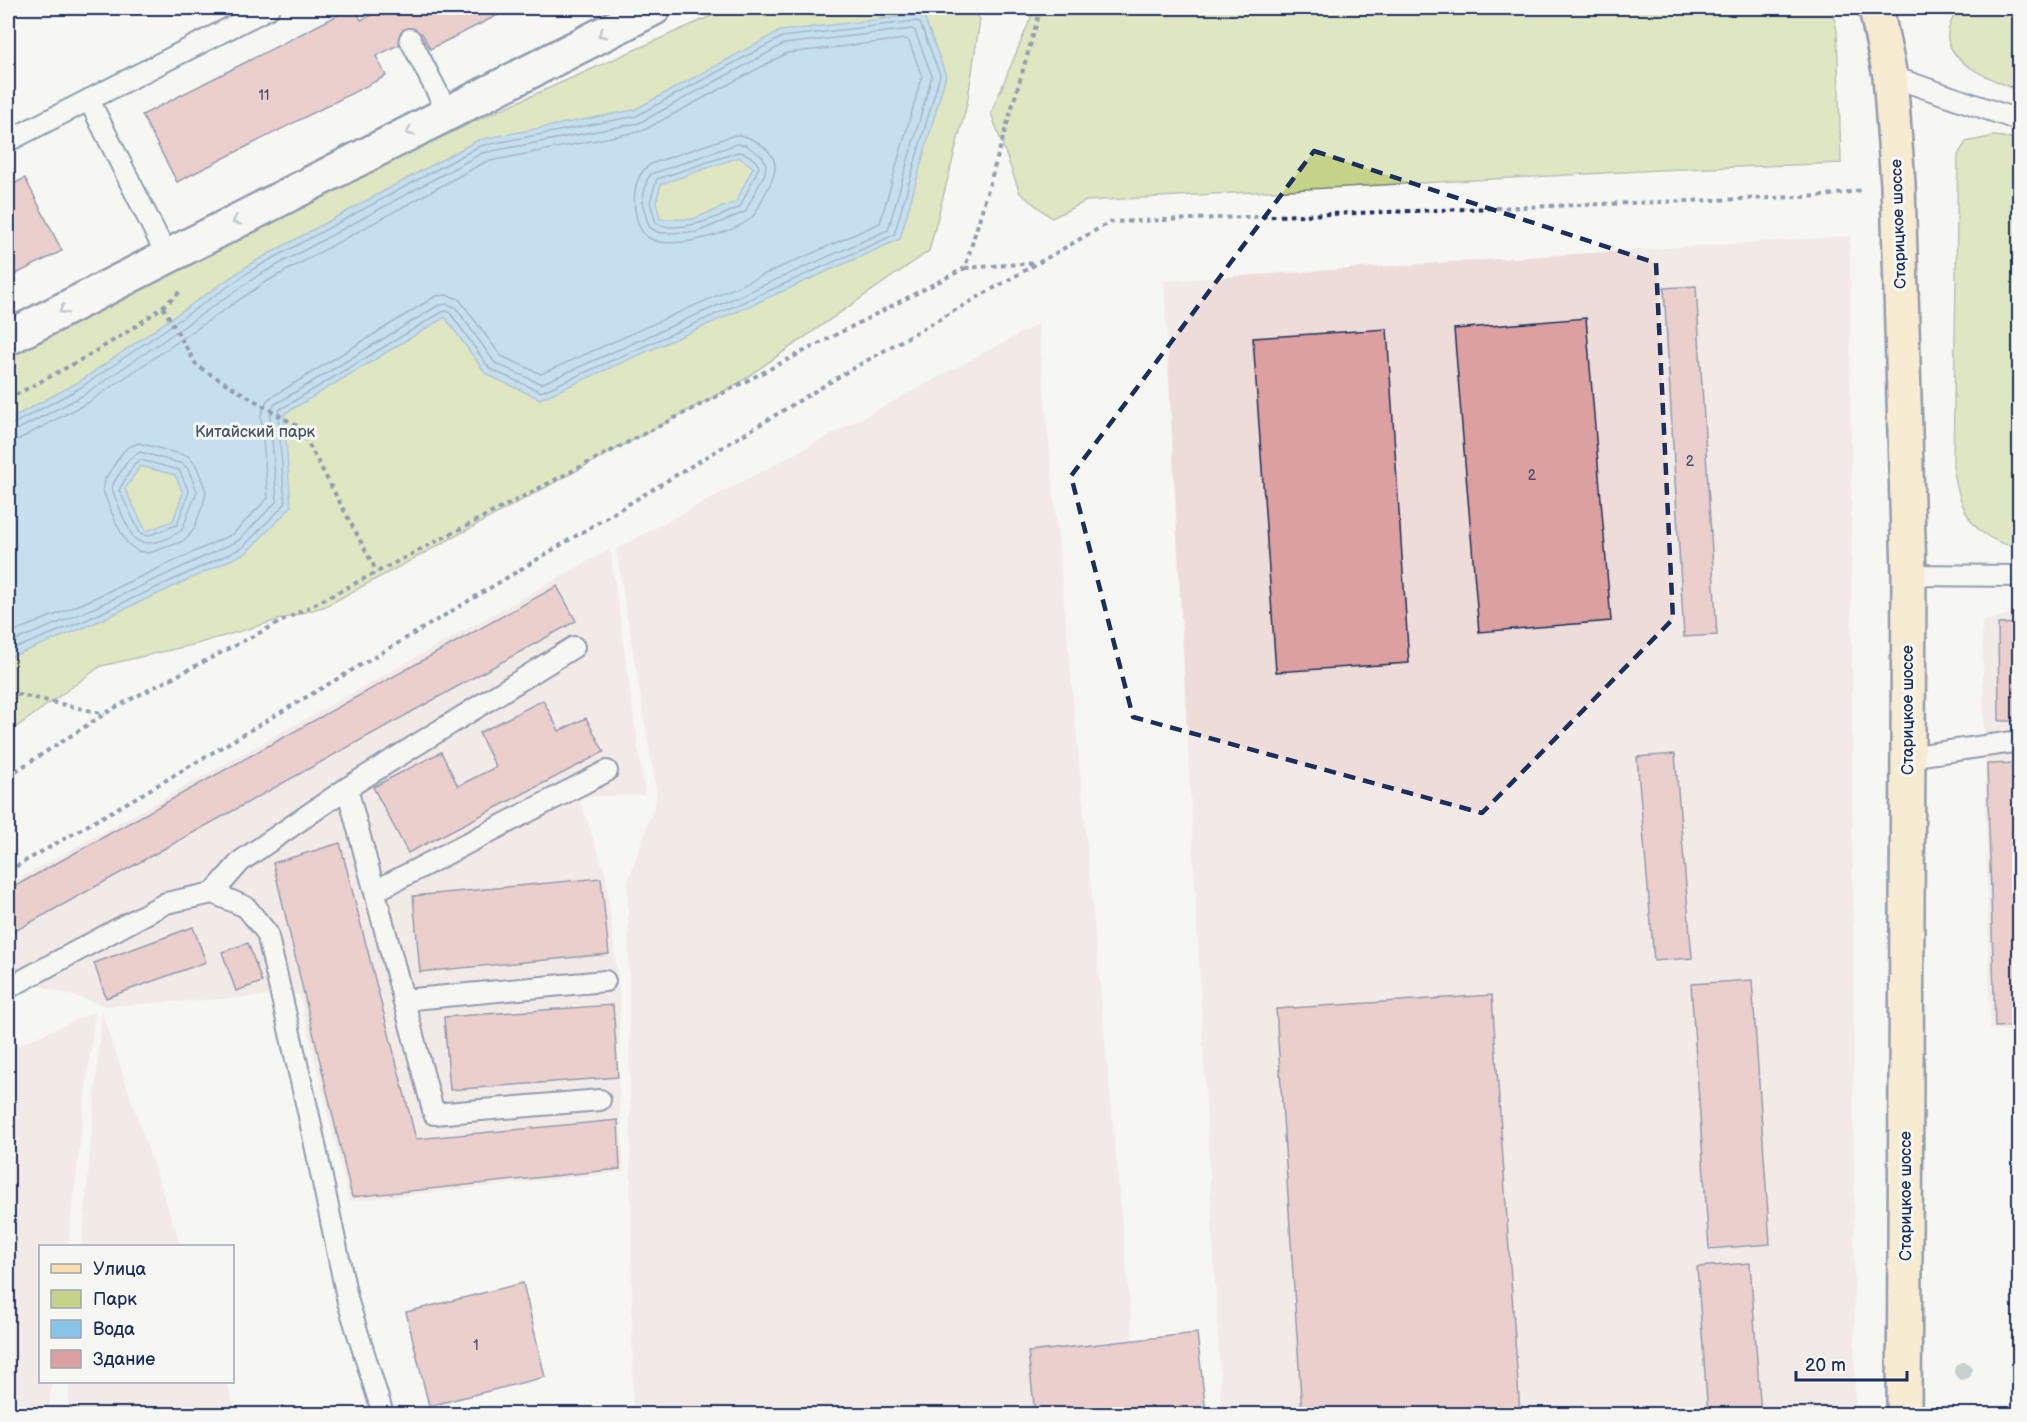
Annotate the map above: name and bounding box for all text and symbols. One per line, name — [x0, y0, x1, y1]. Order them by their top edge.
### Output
one-way arrow — [598, 27, 609, 38]
house number: 11 — [259, 87, 269, 104]
one-way arrow — [405, 125, 416, 137]
street label: Старицкое шоссе — [1887, 159, 1911, 289]
one-way arrow — [232, 214, 243, 225]
one-way arrow — [58, 302, 69, 314]
park label: Китайский парк — [195, 423, 315, 442]
house number: 2 — [1686, 453, 1695, 470]
house number: 2 — [1528, 467, 1537, 484]
street label: Старицкое шоссе — [1899, 645, 1918, 775]
street label: Старицкое шоссе — [1897, 1131, 1916, 1261]
legend — [39, 1245, 234, 1383]
text: Улица — [93, 1259, 147, 1280]
text: Парк — [93, 1289, 137, 1310]
text: Вода — [93, 1319, 135, 1340]
house number: 1 — [473, 1337, 479, 1354]
scale bar — [1796, 1344, 1907, 1382]
text: Здание — [93, 1349, 155, 1370]
text: 20 m — [1805, 1355, 1846, 1376]

